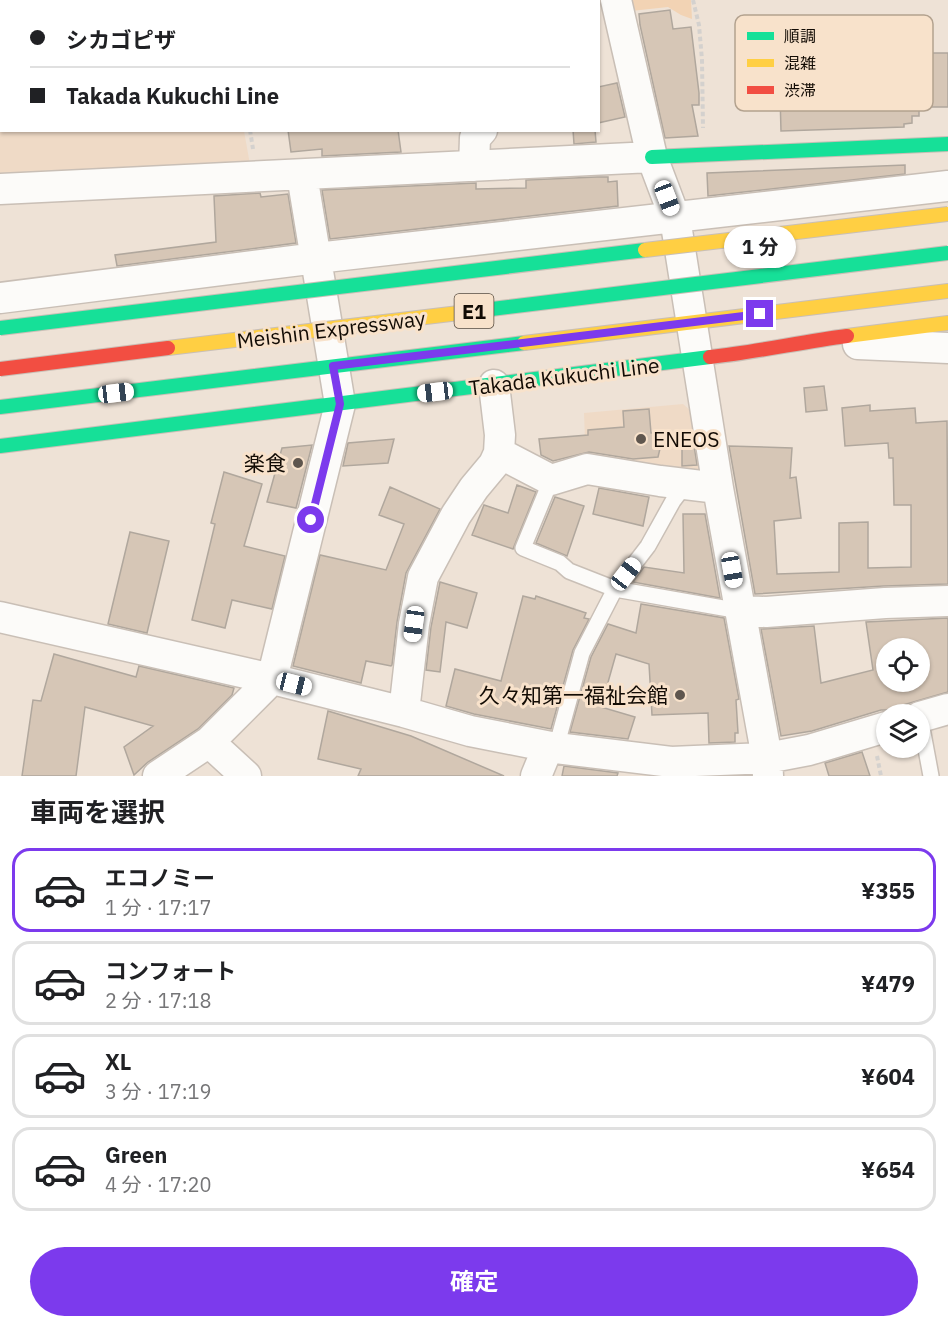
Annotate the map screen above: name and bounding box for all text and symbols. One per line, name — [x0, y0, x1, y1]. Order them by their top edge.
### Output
legend — [735, 15, 933, 111]
text: シカゴピザ — [66, 25, 176, 54]
text: 順調 — [784, 26, 816, 46]
text: 混雑 — [784, 53, 816, 73]
text: 渋滞 — [784, 80, 816, 100]
text: Takada Kukuchi Line — [66, 81, 279, 110]
car — [652, 178, 682, 218]
callout: 1 分 — [724, 227, 796, 269]
text: 1 分 — [742, 233, 778, 260]
road number: E1 — [454, 294, 494, 328]
route end — [746, 300, 773, 327]
street label: Meishin Expressway — [235, 303, 428, 354]
street label: Takada Kukuchi Line — [467, 350, 661, 402]
car — [416, 381, 454, 403]
car — [97, 382, 135, 404]
place label: ENEOS — [653, 425, 719, 453]
marker: ENEOS — [634, 432, 648, 446]
place label: 楽食 — [244, 449, 286, 477]
marker: 楽食 — [291, 456, 305, 470]
route start — [297, 506, 324, 533]
car — [720, 551, 744, 589]
car — [608, 554, 644, 594]
car — [403, 605, 425, 643]
map controls — [876, 638, 930, 758]
button: locate — [876, 638, 930, 692]
car — [274, 671, 314, 697]
place label: 久々知第一福祉会館 — [479, 681, 668, 709]
marker: 久々知第一福祉会館 — [673, 688, 687, 702]
button: layers — [876, 704, 930, 758]
text: 車両を選択 — [30, 794, 165, 829]
icon: car — [33, 863, 87, 917]
text: エコノミー — [105, 863, 215, 892]
text: ¥355 — [861, 876, 915, 905]
text: 1 分 · 17:17 — [105, 894, 212, 921]
icon: car — [33, 956, 87, 1010]
text: コンフォート — [105, 956, 236, 985]
text: ¥479 — [861, 969, 915, 998]
text: 2 分 · 17:18 — [105, 987, 212, 1014]
text: XL — [105, 1047, 131, 1076]
icon: car — [33, 1049, 87, 1103]
text: ¥604 — [861, 1062, 915, 1091]
text: 3 分 · 17:19 — [105, 1078, 212, 1105]
text: Green — [105, 1140, 167, 1169]
icon: car — [33, 1142, 87, 1196]
text: ¥654 — [861, 1155, 915, 1184]
text: 4 分 · 17:20 — [105, 1171, 212, 1198]
button: 確定 — [30, 1247, 918, 1316]

